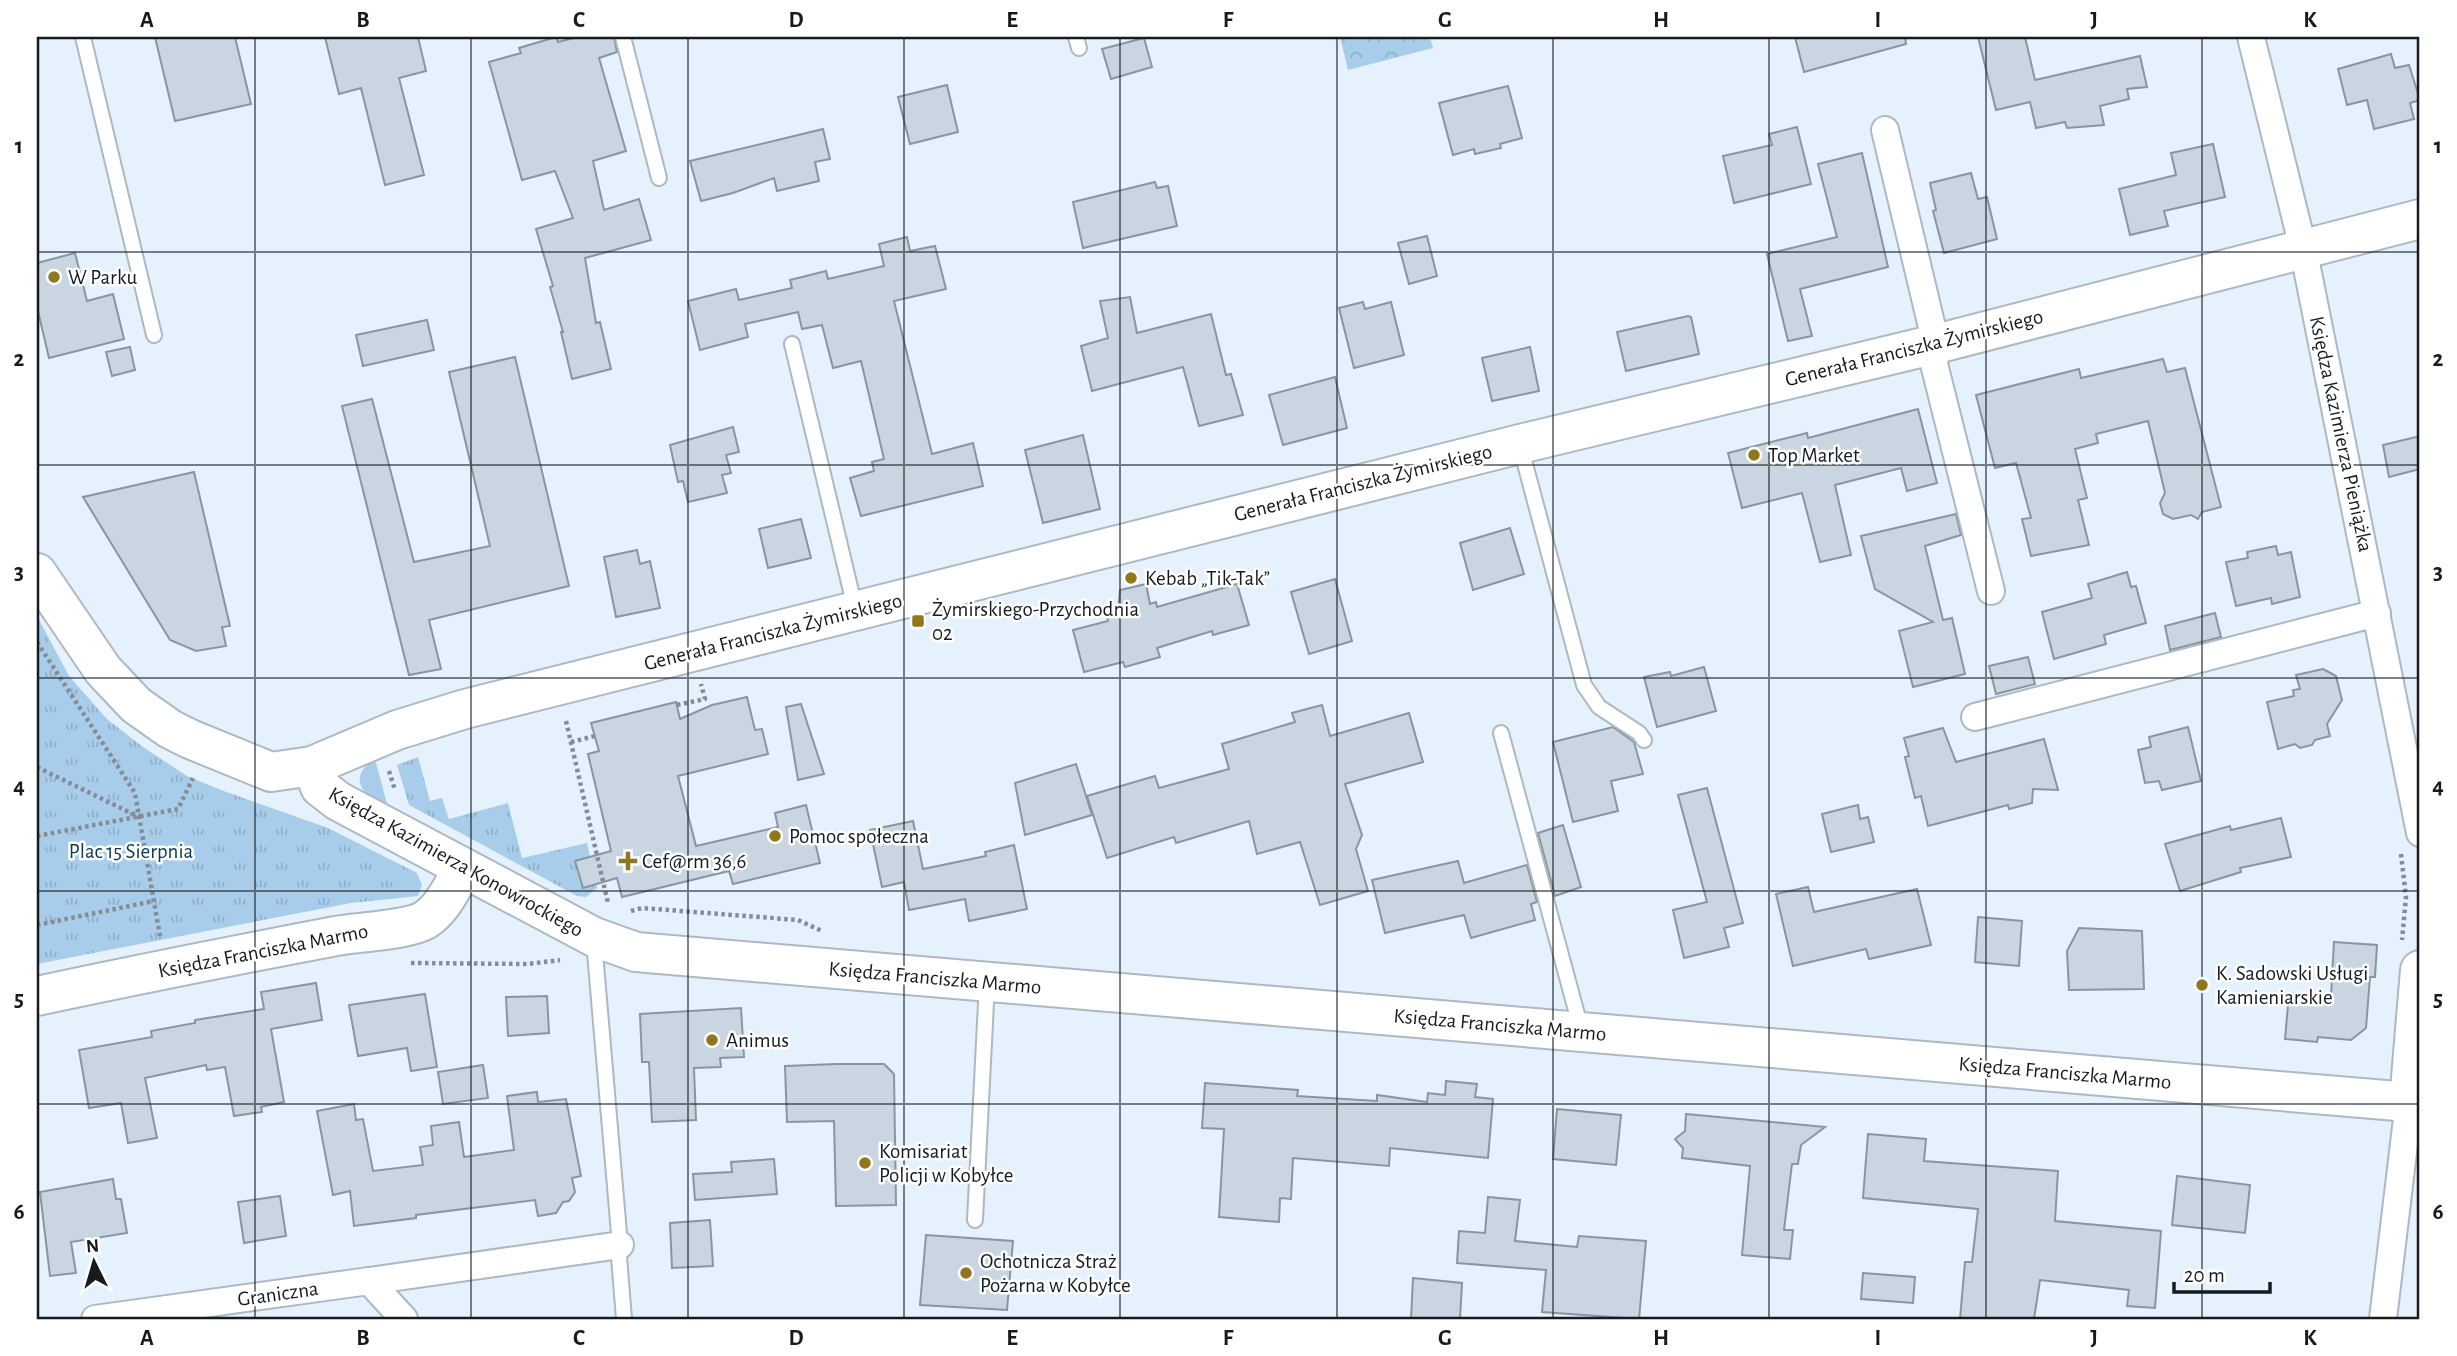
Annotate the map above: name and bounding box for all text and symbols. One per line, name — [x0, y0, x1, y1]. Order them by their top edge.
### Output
text: A — [140, 9, 154, 32]
text: B — [356, 9, 370, 32]
text: C — [573, 9, 585, 32]
text: D — [788, 9, 804, 32]
text: E — [1006, 9, 1018, 32]
text: F — [1223, 9, 1234, 32]
text: G — [1438, 9, 1452, 32]
text: H — [1653, 9, 1669, 32]
text: I — [1875, 9, 1881, 32]
text: J — [2090, 9, 2098, 32]
text: K — [2303, 9, 2317, 32]
text: 1 — [15, 135, 23, 158]
text: 1 — [2434, 135, 2442, 158]
place label: W Parku — [68, 267, 137, 288]
marker: W Parku — [46, 269, 62, 285]
street label: Generała Franciszka Żymirskiego — [1783, 305, 2045, 390]
street label: Księdza Kazimierza Pieniążka — [2306, 314, 2376, 554]
text: 2 — [14, 348, 25, 371]
text: 2 — [2433, 348, 2444, 371]
street label: Generała Franciszka Żymirskiego — [1232, 440, 1494, 525]
place label: Top Market — [1768, 445, 1860, 466]
marker: Top Market — [1746, 447, 1762, 463]
text: 3 — [14, 561, 24, 584]
text: 3 — [2433, 561, 2443, 584]
place label: Kebab „Tik-Tak” — [1145, 568, 1270, 589]
marker: Kebab „Tik-Tak” — [1123, 570, 1139, 586]
street label: Generała Franciszka Żymirskiego — [642, 589, 904, 674]
place label: Żymirskiego-Przychodnia 02 — [932, 598, 1139, 644]
marker: Żymirskiego-Przychodnia 02 — [910, 613, 926, 629]
text: 4 — [13, 775, 25, 798]
text: 4 — [2432, 775, 2444, 798]
street label: Księdza Kazimierza Konowrockiego — [325, 783, 587, 941]
place label: Pomoc społeczna — [789, 826, 929, 847]
marker: Pomoc społeczna — [767, 828, 783, 844]
park label: Plac 15 Sierpnia — [69, 841, 193, 862]
place label: Cef@rm 36,6 — [642, 851, 746, 872]
marker: Cef@rm 36,6 — [620, 853, 636, 869]
street label: Księdza Franciszka Marmo — [156, 920, 370, 982]
street label: Księdza Franciszka Marmo — [828, 958, 1042, 998]
place label: K. Sadowski Usługi Kamieniarskie — [2216, 963, 2368, 1008]
marker: K. Sadowski Usługi Kamieniarskie — [2194, 977, 2210, 993]
text: 5 — [14, 988, 24, 1011]
text: 5 — [2433, 988, 2443, 1011]
street label: Księdza Franciszka Marmo — [1393, 1005, 1607, 1045]
place label: Animus — [726, 1030, 789, 1051]
marker: Animus — [704, 1032, 720, 1048]
street label: Księdza Franciszka Marmo — [1958, 1053, 2172, 1093]
place label: Komisariat Policji w Kobyłce — [879, 1141, 1013, 1186]
marker: Komisariat Policji w Kobyłce — [857, 1155, 873, 1171]
text: 6 — [13, 1201, 25, 1224]
text: 6 — [2432, 1201, 2444, 1224]
north arrow — [60, 1226, 130, 1296]
text: N — [85, 1237, 100, 1257]
place label: Ochotnicza Straż Pożarna w Kobyłce — [980, 1251, 1131, 1296]
scale bar — [2174, 1251, 2270, 1295]
marker: Ochotnicza Straż Pożarna w Kobyłce — [958, 1265, 974, 1281]
text: 20 m — [2184, 1265, 2225, 1286]
street label: Graniczna — [236, 1278, 320, 1310]
text: A — [140, 1327, 154, 1350]
text: B — [356, 1327, 370, 1350]
text: C — [573, 1327, 585, 1350]
text: D — [788, 1327, 804, 1350]
text: E — [1006, 1327, 1018, 1350]
text: F — [1223, 1327, 1234, 1350]
text: G — [1438, 1327, 1452, 1350]
text: H — [1653, 1327, 1669, 1350]
text: I — [1875, 1327, 1881, 1350]
text: J — [2090, 1327, 2098, 1350]
text: K — [2303, 1327, 2317, 1350]

